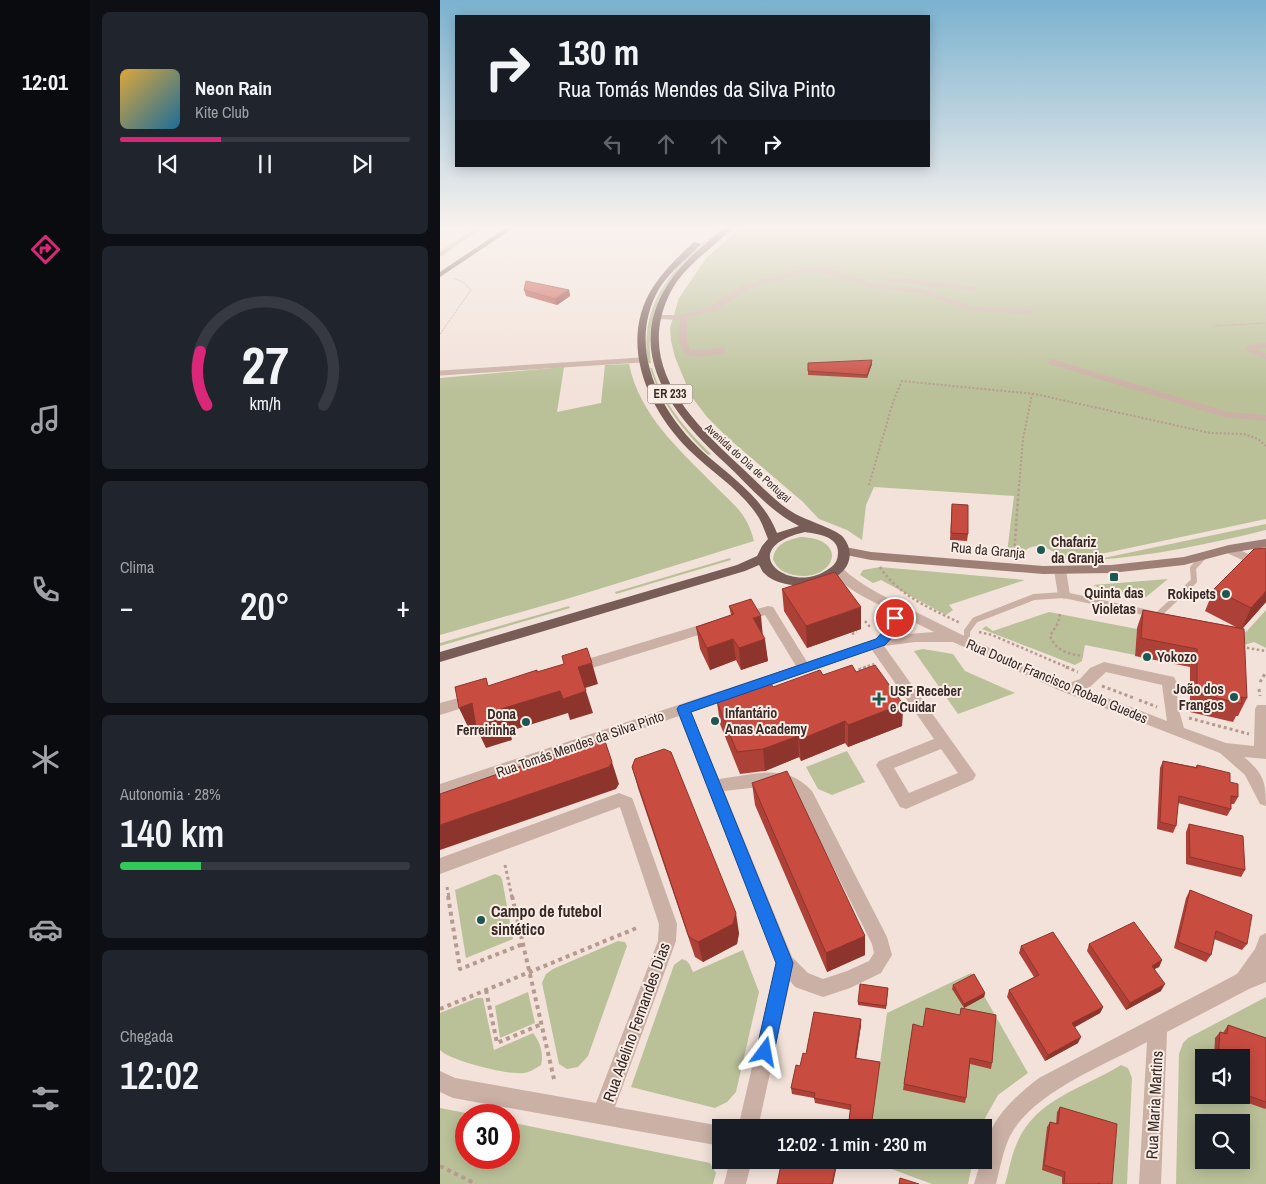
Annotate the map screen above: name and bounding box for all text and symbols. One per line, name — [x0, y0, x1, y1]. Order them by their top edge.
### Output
text: 130 m — [558, 29, 639, 76]
icon: right — [475, 35, 540, 100]
text: 12:01 — [22, 67, 68, 97]
text: Rua Tomás Mendes da Silva Pinto — [558, 74, 835, 104]
text: Neon Rain — [195, 75, 272, 101]
text: Kite Club — [195, 101, 249, 123]
icon: left — [599, 130, 627, 158]
icon: ahead — [652, 130, 680, 158]
icon: ahead — [705, 130, 733, 158]
icon: right — [758, 130, 786, 158]
icon: previous — [154, 150, 182, 178]
icon: pause — [251, 150, 279, 178]
icon: next — [348, 150, 376, 178]
icon: directions — [28, 232, 63, 267]
text: 27 — [241, 330, 289, 400]
road number: ER 233 — [648, 384, 692, 404]
text: km/h — [249, 392, 281, 416]
icon: music — [28, 402, 63, 437]
street label: Avenida do Dia de Portugal — [701, 420, 794, 505]
place label: Chafariz da Granja — [1051, 533, 1105, 567]
street label: Rua da Granja — [950, 538, 1027, 562]
marker: Chafariz da Granja — [1035, 544, 1047, 556]
text: Clima — [120, 556, 154, 578]
marker: Quinta das Violetas — [1108, 571, 1120, 583]
icon: phone — [28, 572, 63, 607]
text: 20° — [240, 581, 290, 632]
place label: Quinta das Violetas — [1084, 584, 1144, 618]
place label: Rokipets — [1168, 585, 1216, 603]
text: − — [120, 588, 133, 626]
text: + — [397, 588, 410, 626]
marker: Rokipets — [1220, 588, 1232, 600]
pin — [874, 597, 916, 639]
icon: arrive — [881, 604, 909, 632]
street label: Rua Doutor Francisco Robalo Guedes — [964, 635, 1151, 728]
place label: Yokozo — [1157, 648, 1197, 666]
marker: Yokozo — [1141, 651, 1153, 663]
place label: João dos Frangos — [1174, 680, 1224, 714]
place label: USF Receber e Cuidar — [890, 682, 962, 716]
marker: João dos Frangos — [1228, 691, 1240, 703]
marker: USF Receber e Cuidar — [872, 692, 886, 706]
place label: Infantário Anas Academy — [725, 704, 808, 738]
place label: Dona Ferreirinha — [457, 705, 517, 739]
street label: Rua Tomás Mendes da Silva Pinto — [494, 707, 666, 781]
marker: Infantário Anas Academy — [709, 715, 721, 727]
marker: Dona Ferreirinha — [520, 716, 532, 728]
icon: climate — [28, 742, 63, 777]
text: Autonomia · 28% — [120, 783, 221, 805]
text: 140 km — [120, 808, 224, 859]
place label: Campo de futebol sintético — [491, 900, 602, 940]
icon: car — [28, 912, 63, 947]
marker: Campo de futebol sintético — [475, 914, 487, 926]
street label: Rua Adelino Fernandes Dias — [597, 939, 675, 1105]
text: Chegada — [120, 1025, 173, 1047]
position arrow — [738, 1025, 790, 1077]
map controls — [1195, 1049, 1250, 1169]
button: sound — [1195, 1049, 1250, 1104]
text: 12:02 — [120, 1050, 199, 1101]
street label: Rua Maria Martins — [1140, 1050, 1168, 1160]
icon: filters — [28, 1081, 63, 1116]
speed limit sign: 30 — [455, 1104, 520, 1169]
button: search — [1195, 1114, 1250, 1169]
text: 12:02 · 1 min · 230 m — [777, 1131, 927, 1157]

